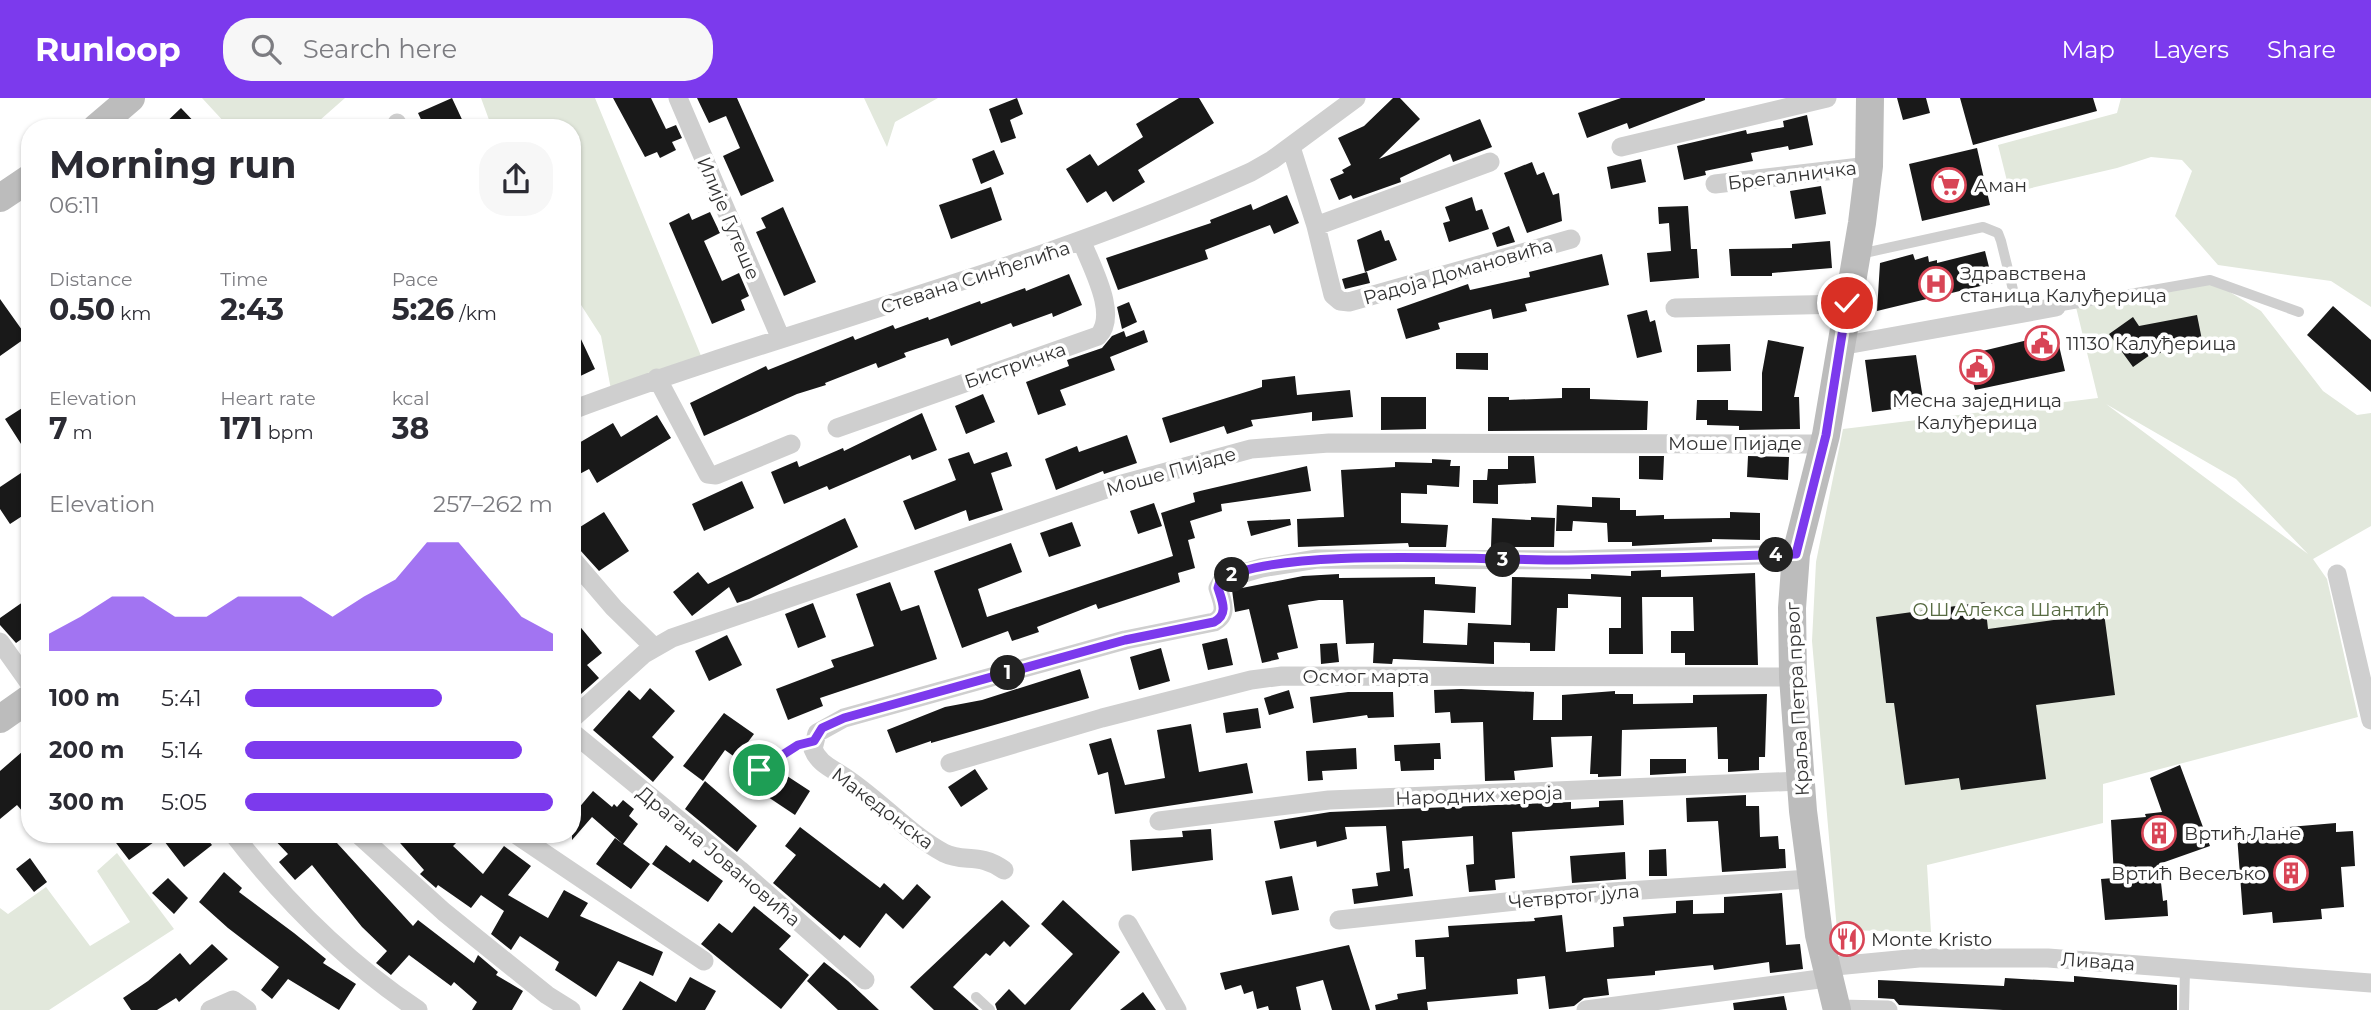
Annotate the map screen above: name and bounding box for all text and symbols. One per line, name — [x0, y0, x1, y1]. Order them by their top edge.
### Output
search box — [223, 18, 713, 81]
text: Runloop — [35, 29, 181, 69]
icon: search — [247, 30, 285, 68]
text: Search here — [303, 33, 457, 65]
text: Map — [2061, 35, 2115, 64]
text: Layers — [2153, 35, 2229, 64]
text: Share — [2267, 35, 2336, 64]
text: Morning run — [49, 141, 297, 188]
button: share — [479, 142, 553, 216]
street label: Илије Гутеше — [692, 153, 765, 283]
street label: Брегалничка — [1726, 156, 1858, 195]
supermarket icon: Аман — [1930, 166, 1968, 204]
place label: Аман — [1974, 174, 2027, 197]
text: 06:11 — [49, 191, 100, 219]
street label: Радоја Домановића — [1361, 233, 1556, 310]
street label: Стевана Синђелића — [878, 236, 1073, 319]
place label: Здравствена станица Калуђерица — [1960, 262, 2167, 307]
hospital icon: Здравствена станица Калуђерица — [1917, 265, 1955, 303]
text: Distance — [49, 268, 132, 291]
text: Time — [220, 268, 268, 291]
text: Pace — [392, 268, 438, 291]
pin — [1817, 273, 1877, 333]
icon: check — [1828, 284, 1866, 322]
text: 0.50 — [49, 291, 115, 328]
text: 2:43 — [220, 291, 284, 328]
text: 5:26 — [392, 291, 454, 328]
text: km — [115, 302, 151, 325]
text: /km — [454, 302, 497, 325]
public building icon: 11130 Калуђерица — [2023, 324, 2061, 362]
place label: 11130 Калуђерица — [2066, 332, 2236, 355]
street label: Бистричка — [961, 337, 1069, 394]
public building icon: Месна заједница Калуђерица — [1958, 348, 1996, 386]
text: Elevation — [49, 387, 137, 410]
text: Heart rate — [220, 387, 316, 410]
text: kcal — [392, 387, 430, 410]
place label: Месна заједница Калуђерица — [1892, 389, 2062, 434]
text: 7 — [49, 410, 68, 447]
text: 171 — [220, 410, 263, 447]
text: 38 — [392, 410, 429, 447]
text: m — [68, 421, 93, 444]
text: bpm — [263, 421, 314, 444]
street label: Моше Пијаде — [1668, 432, 1802, 455]
street label: Моше Пијаде — [1104, 442, 1239, 501]
text: Elevation — [49, 490, 155, 518]
text: 257–262 m — [433, 490, 553, 518]
pin: 4 — [1758, 538, 1794, 573]
pin: 3 — [1486, 542, 1520, 578]
text: 4 — [1769, 543, 1782, 566]
text: 3 — [1497, 548, 1508, 571]
pin: 2 — [1214, 558, 1250, 592]
text: 2 — [1226, 563, 1237, 586]
park label: ОШ Алекса Шантић — [1913, 598, 2109, 621]
street label: Краља Петра првог — [1781, 601, 1814, 797]
pin: 1 — [990, 656, 1026, 690]
text: 1 — [1004, 661, 1011, 684]
street label: Осмог марта — [1303, 665, 1429, 688]
text: 100 m — [49, 684, 120, 712]
text: 5:41 — [161, 684, 202, 712]
text: 200 m — [49, 736, 124, 764]
text: 5:14 — [161, 736, 202, 764]
pin — [729, 740, 789, 800]
icon: arrive — [740, 751, 778, 789]
street label: Македонска — [827, 763, 938, 854]
street label: Драгана Јовановића — [632, 781, 805, 931]
street label: Народних хероја — [1395, 781, 1563, 810]
text: 300 m — [49, 788, 125, 816]
text: 5:05 — [161, 788, 207, 816]
building icon: Вртић Лане — [2140, 814, 2178, 852]
place label: Вртић Лане — [2184, 822, 2301, 845]
building icon: Вртић Весељко — [2272, 854, 2310, 892]
place label: Вртић Весељко — [2111, 862, 2266, 885]
street label: Четвртог јула — [1508, 879, 1640, 914]
restaurant icon: Monte Kristo — [1828, 920, 1866, 958]
place label: Monte Kristo — [1871, 928, 1992, 951]
street label: Ливада — [2060, 947, 2136, 976]

